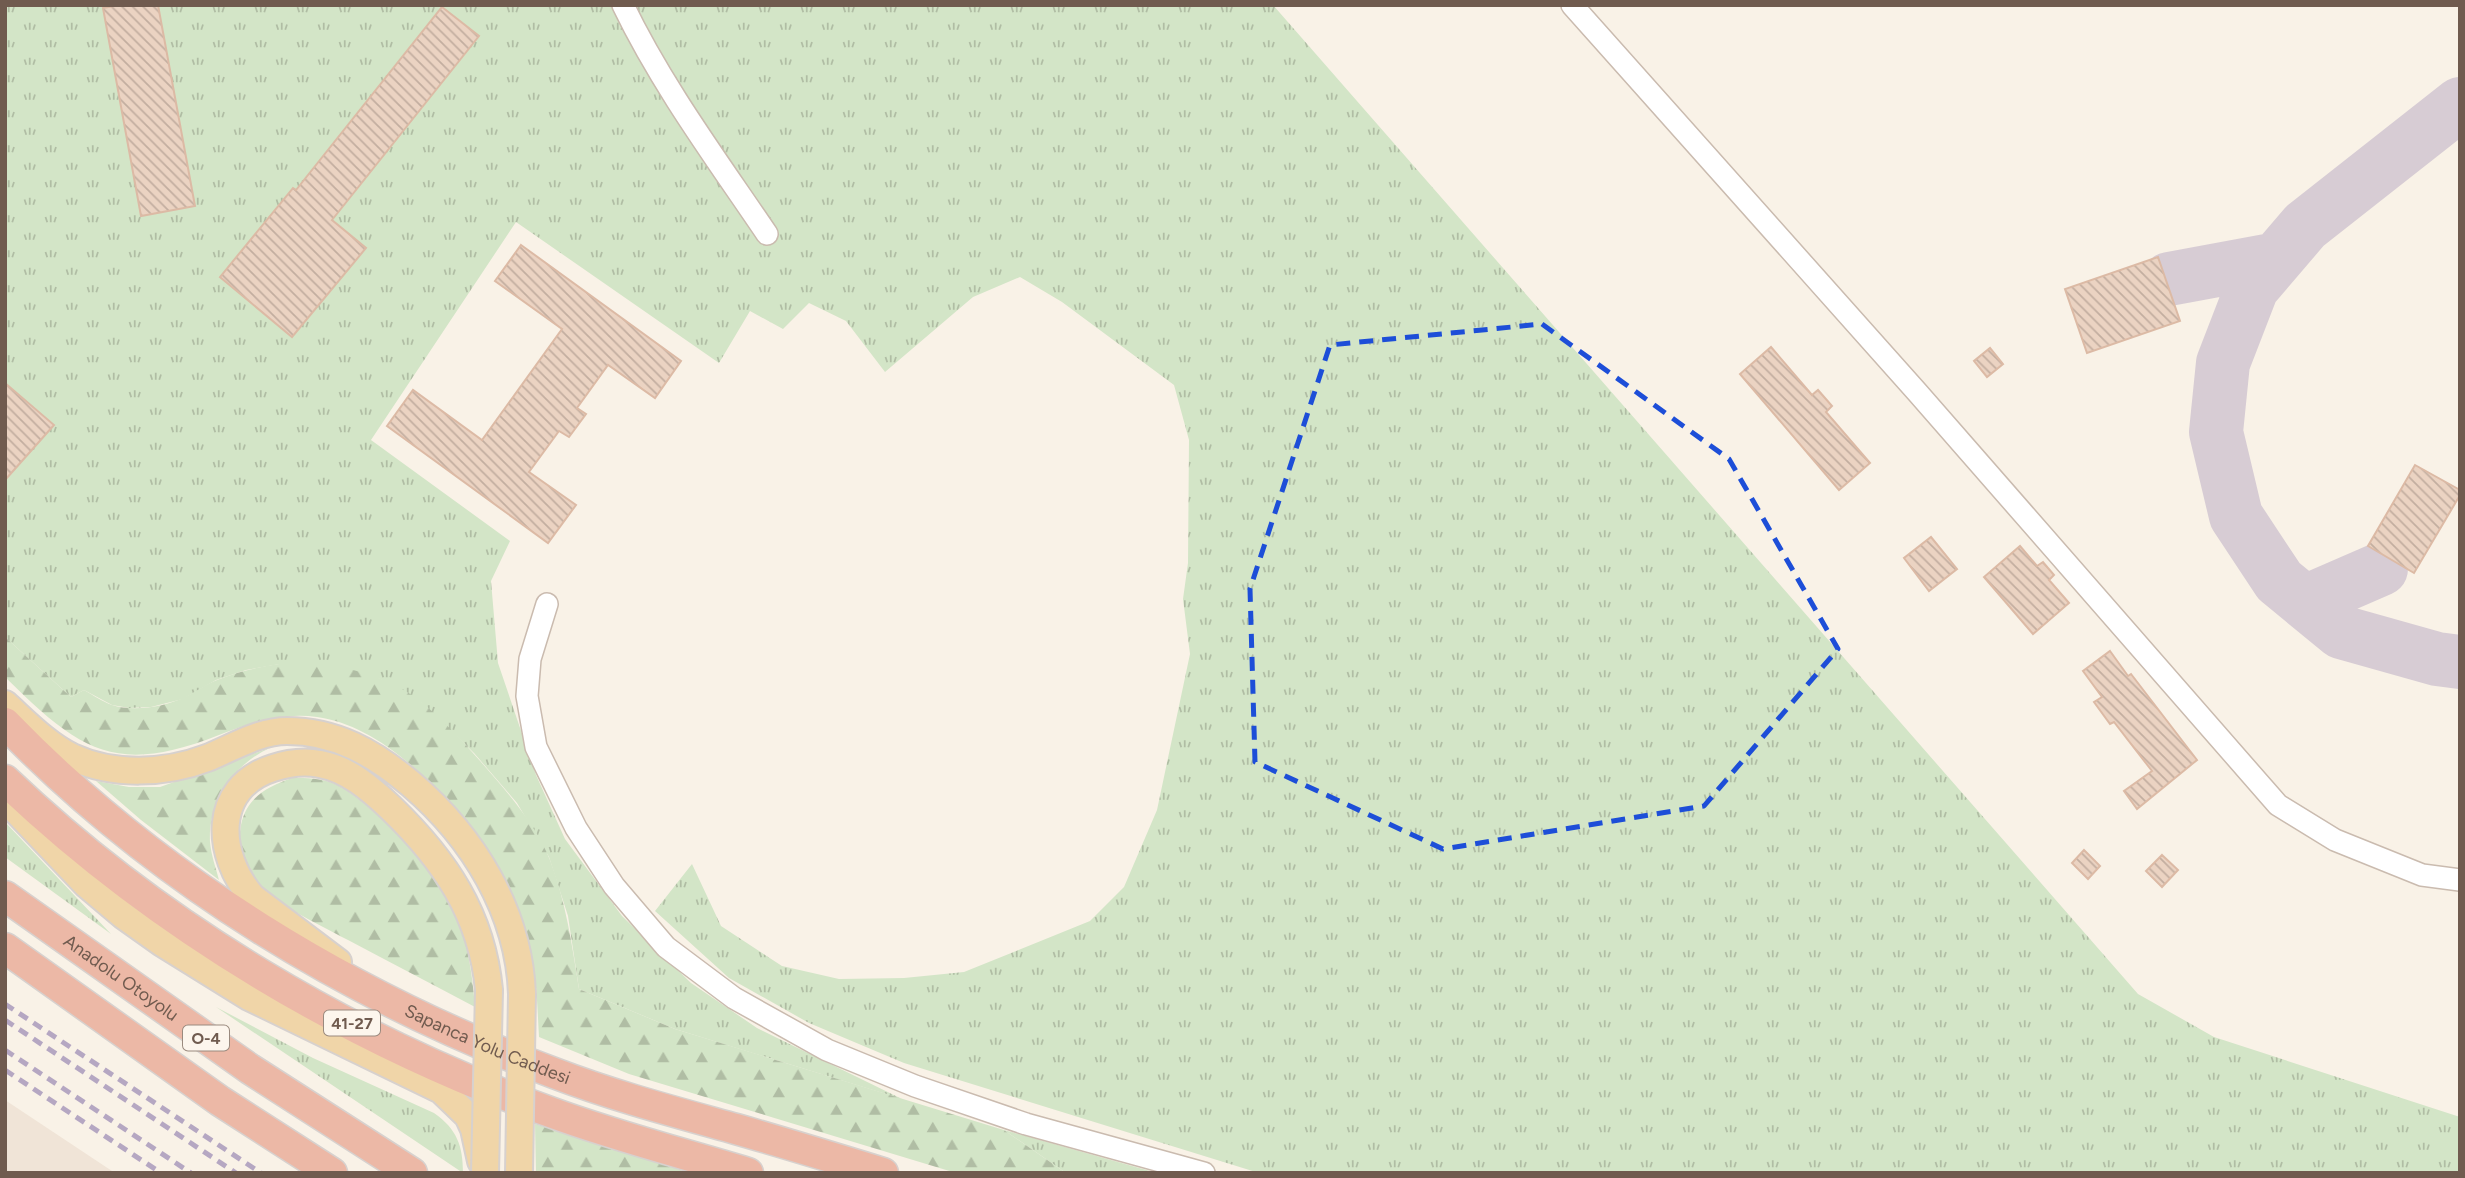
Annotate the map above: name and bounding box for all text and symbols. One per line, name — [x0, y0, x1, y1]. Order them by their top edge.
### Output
street label: Anadolu Otoyolu — [59, 930, 183, 1026]
street label: Sapanca Yolu Caddesi — [401, 999, 573, 1089]
road number: 41-27 — [324, 1010, 380, 1036]
road number: O-4 — [183, 1026, 229, 1050]

